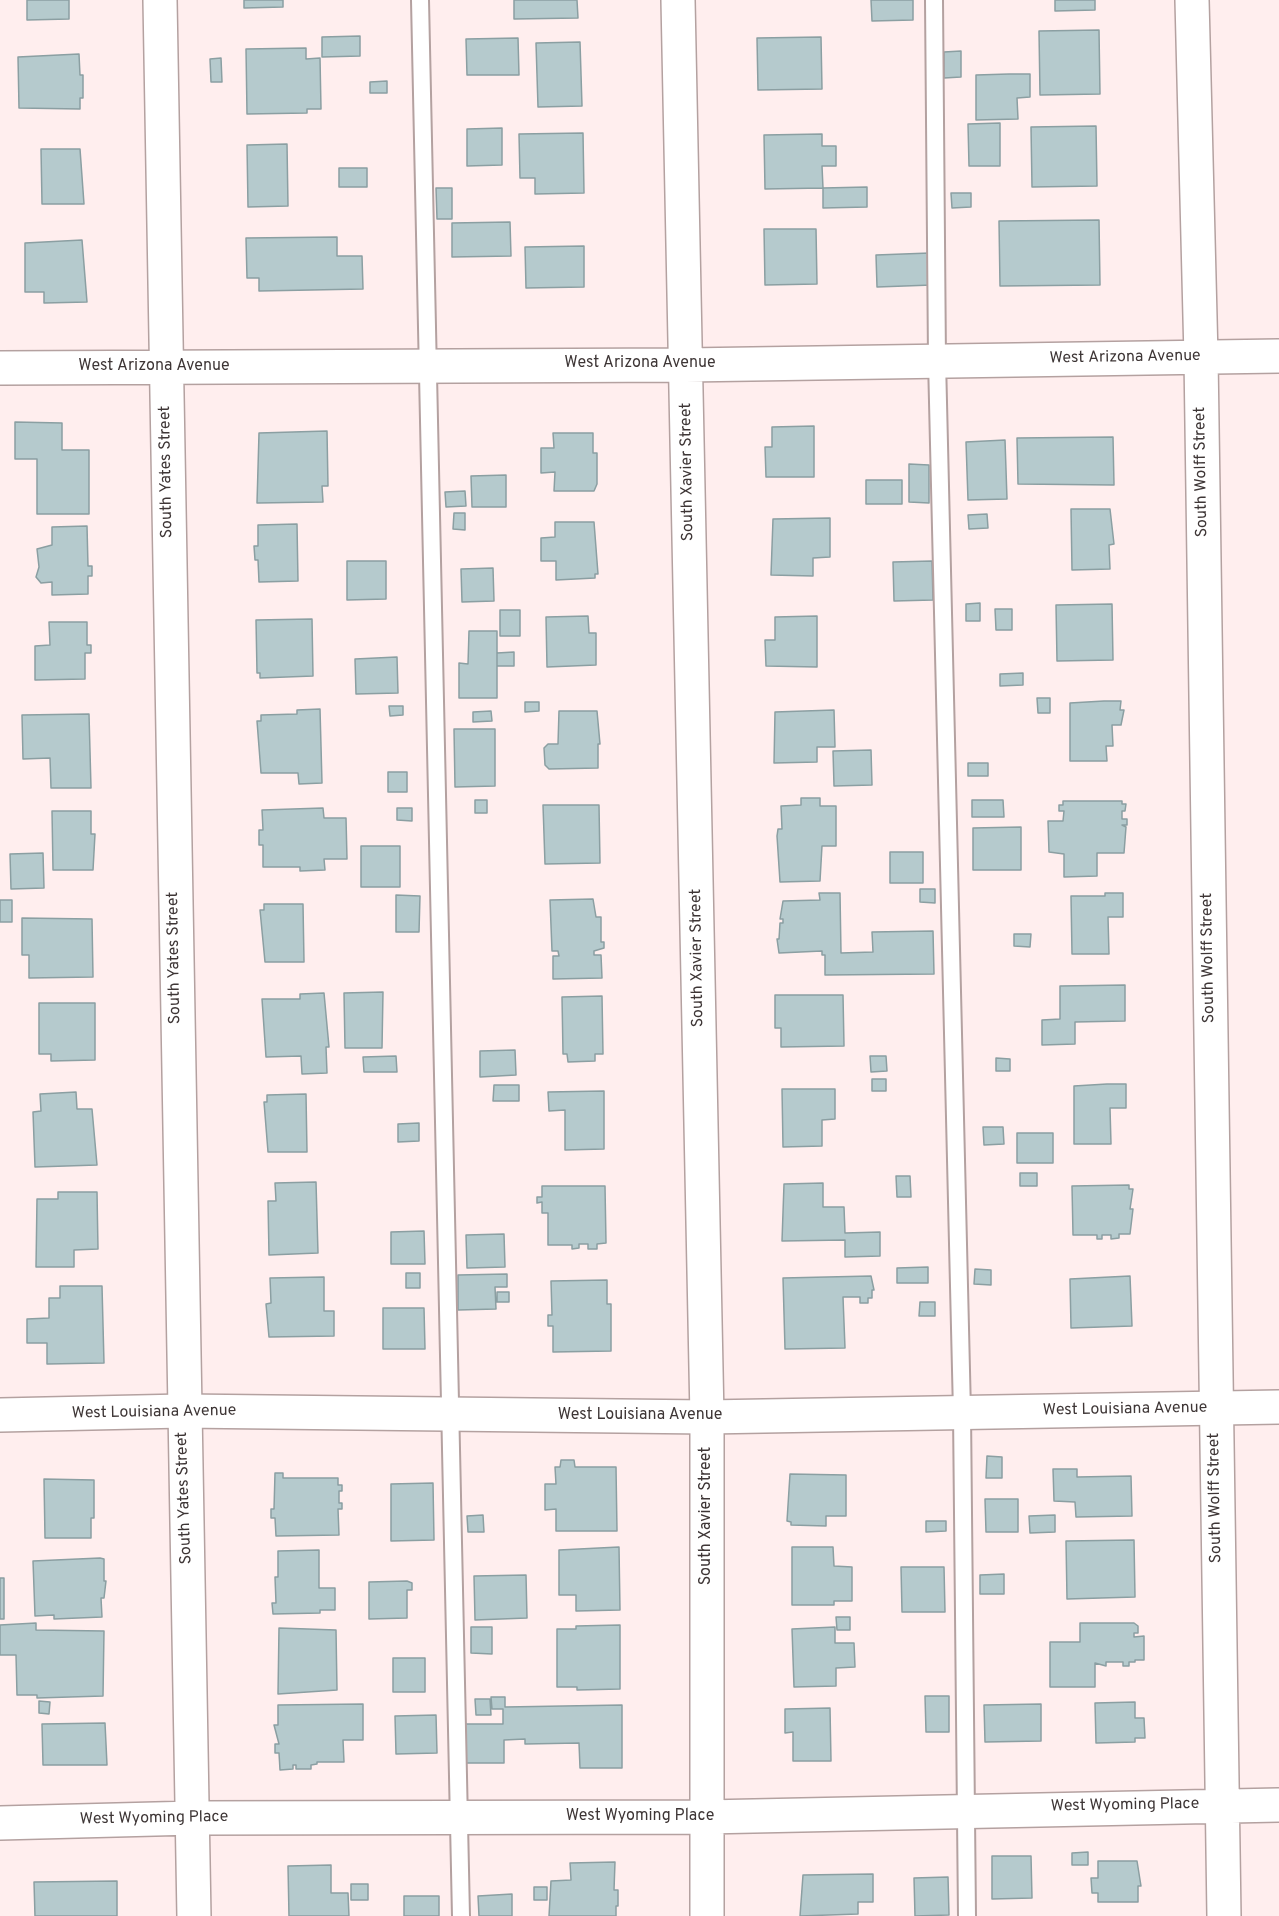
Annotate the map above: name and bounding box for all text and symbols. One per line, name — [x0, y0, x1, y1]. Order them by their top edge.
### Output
street label: West Arizona Avenue — [1049, 347, 1201, 369]
street label: West Arizona Avenue — [564, 354, 716, 374]
street label: West Arizona Avenue — [78, 357, 230, 377]
street label: South Xavier Street — [677, 403, 699, 541]
street label: South Yates Street — [156, 405, 178, 539]
street label: South Wolff Street — [1191, 407, 1213, 537]
street label: South Xavier Street — [687, 889, 709, 1027]
street label: South Yates Street — [164, 891, 186, 1025]
street label: South Wolff Street — [1198, 893, 1220, 1023]
street label: West Louisiana Avenue — [1043, 1399, 1207, 1421]
street label: West Louisiana Avenue — [72, 1402, 236, 1424]
street label: West Louisiana Avenue — [558, 1406, 722, 1426]
street label: South Yates Street — [173, 1431, 197, 1565]
street label: South Wolff Street — [1205, 1433, 1227, 1563]
street label: South Xavier Street — [697, 1447, 717, 1585]
street label: West Wyoming Place — [1051, 1795, 1199, 1817]
street label: West Wyoming Place — [566, 1807, 714, 1827]
street label: West Wyoming Place — [80, 1808, 228, 1830]

